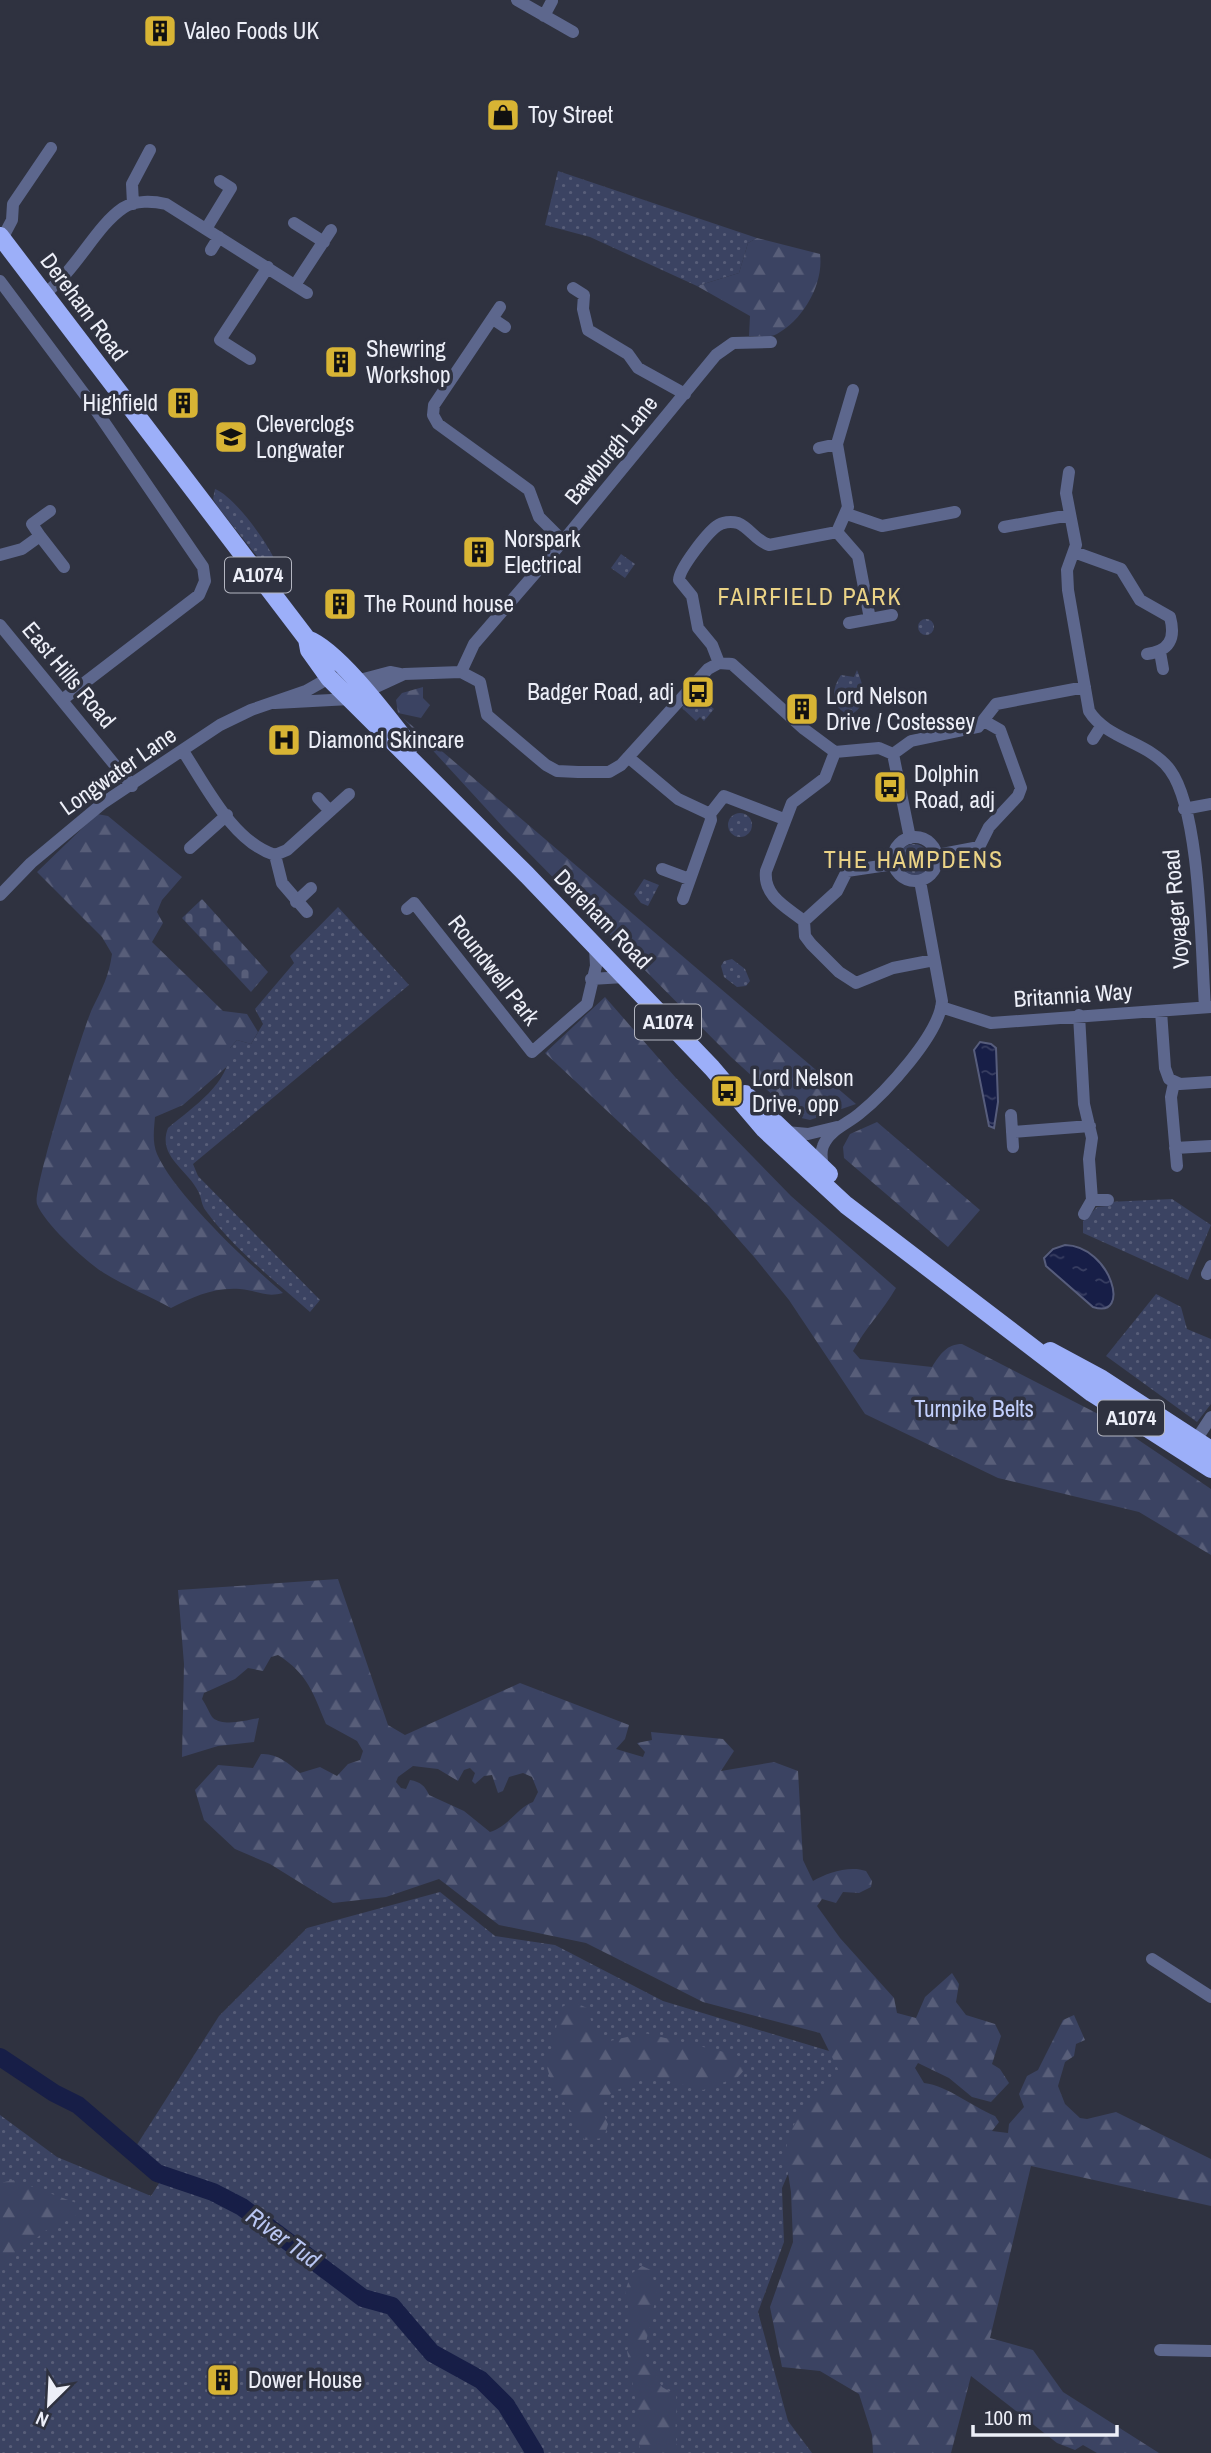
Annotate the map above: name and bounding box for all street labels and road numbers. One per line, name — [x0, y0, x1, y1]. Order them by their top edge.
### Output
street label: Dereham Road — [34, 246, 135, 367]
street label: Bawburgh Lane — [557, 389, 664, 511]
road number: A1074 — [225, 558, 291, 592]
street label: East Hills Road — [16, 615, 123, 734]
street label: Longwater Lane — [53, 719, 182, 822]
street label: Voyager Road — [1155, 848, 1196, 970]
street label: Dereham Road — [548, 862, 659, 975]
street label: Roundwell Park — [442, 908, 548, 1032]
street label: Britannia Way — [1013, 975, 1134, 1014]
road number: A1074 — [635, 1004, 701, 1040]
road number: A1074 — [1098, 1400, 1164, 1436]

